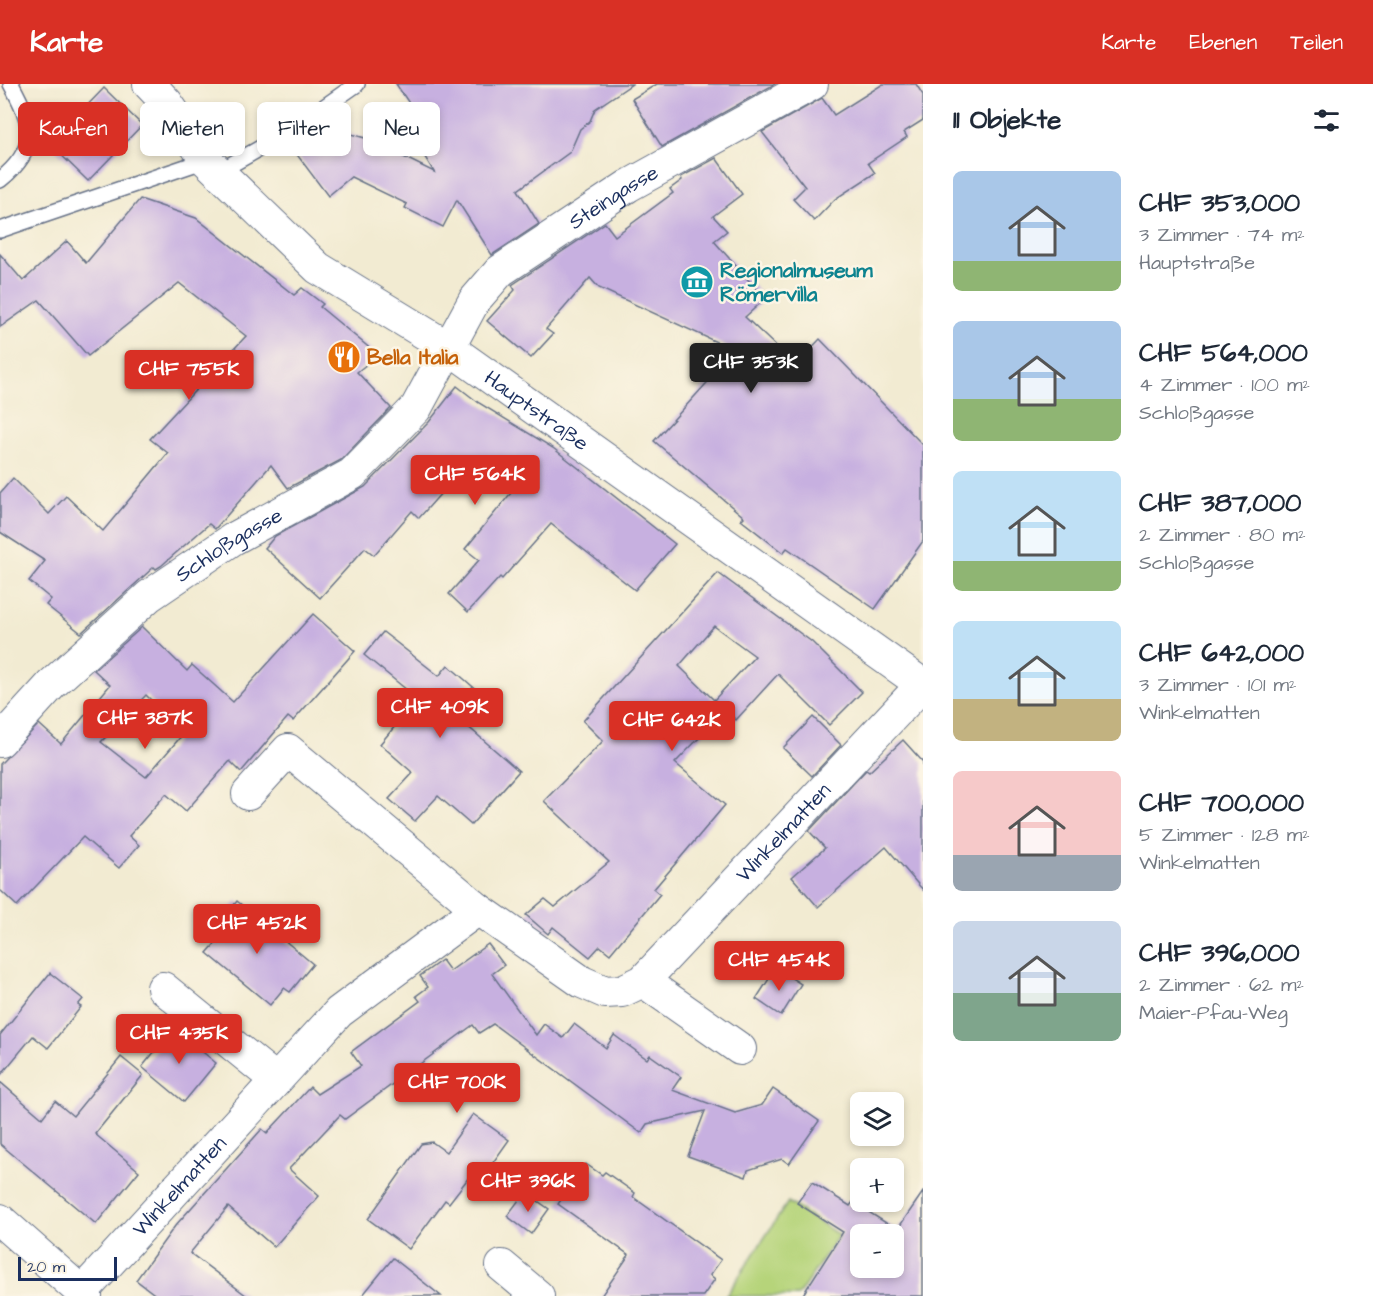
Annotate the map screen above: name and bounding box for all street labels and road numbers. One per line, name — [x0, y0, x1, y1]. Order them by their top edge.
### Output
street label: Steingasse — [563, 158, 664, 237]
street label: Hauptstraße — [478, 364, 595, 458]
street label: Schloßgasse — [169, 501, 288, 589]
street label: Winkelmatten — [729, 777, 838, 889]
street label: Winkelmatten — [126, 1130, 233, 1243]

